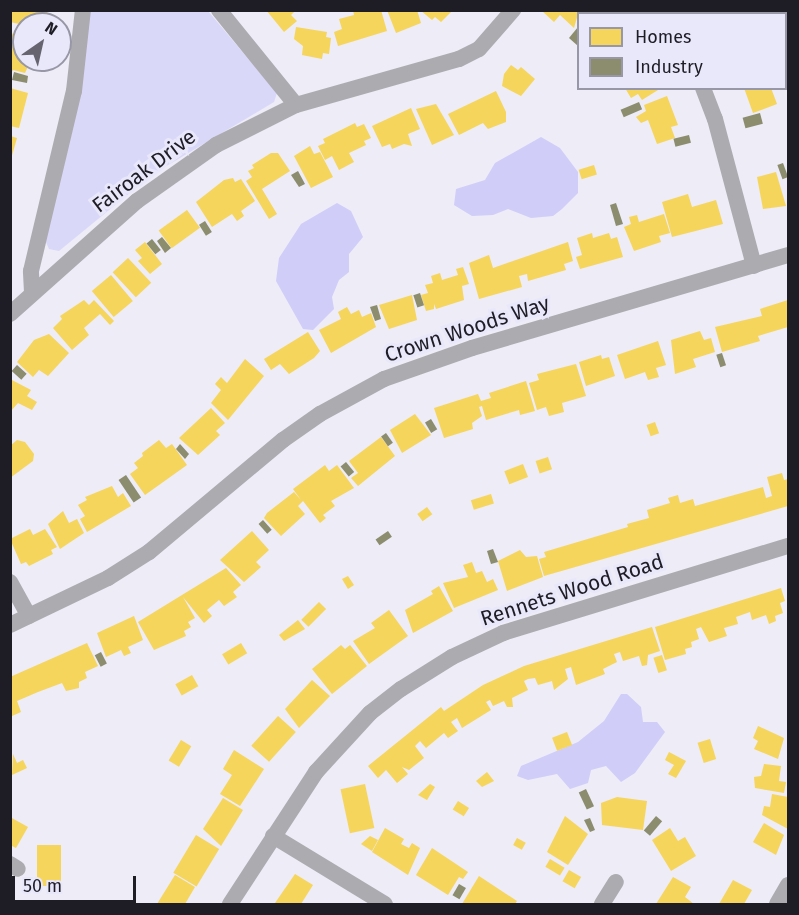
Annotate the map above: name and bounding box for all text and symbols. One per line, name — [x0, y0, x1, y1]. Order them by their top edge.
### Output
north arrow — [12, 12, 72, 72]
legend — [577, 12, 787, 90]
text: N — [42, 17, 61, 39]
text: Homes — [635, 26, 691, 48]
text: Industry — [635, 56, 703, 78]
street label: Fairoak Drive — [87, 124, 201, 218]
street label: Crown Woods Way — [381, 290, 553, 368]
street label: Rennets Wood Road — [477, 548, 667, 632]
scale bar — [15, 864, 140, 902]
text: 50 m — [23, 875, 62, 897]

